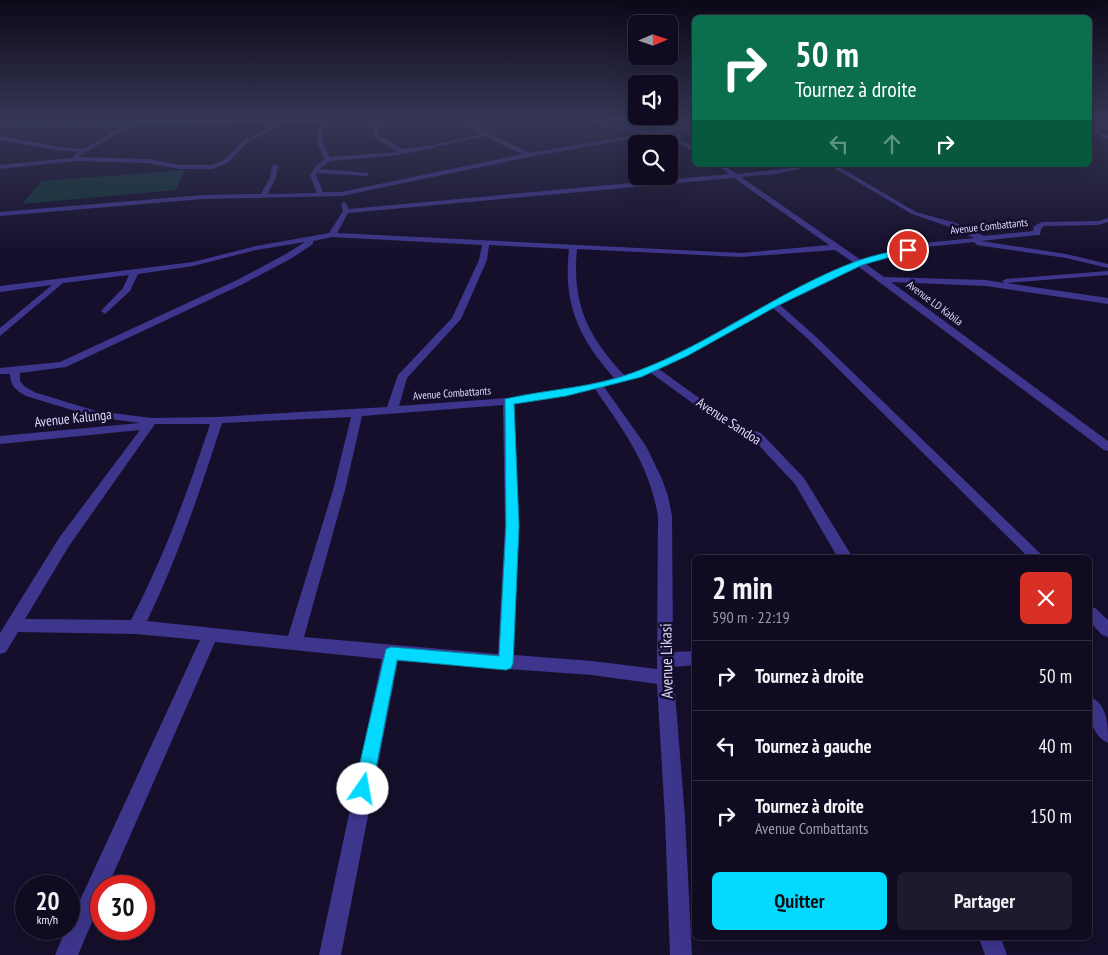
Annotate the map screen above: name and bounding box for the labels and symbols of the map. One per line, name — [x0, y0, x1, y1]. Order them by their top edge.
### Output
north arrow — [628, 15, 678, 65]
street label: Avenue Combattants — [949, 215, 1029, 237]
pin — [887, 229, 929, 271]
street label: Avenue LD Kabila — [904, 277, 966, 329]
street label: Avenue Combattants — [413, 383, 492, 403]
street label: Avenue Sandoa — [693, 393, 765, 449]
street label: Avenue Kalunga — [33, 405, 113, 431]
street label: Avenue Likasi — [655, 623, 677, 699]
position arrow — [336, 762, 388, 814]
speed limit sign: 30 — [90, 875, 155, 940]

